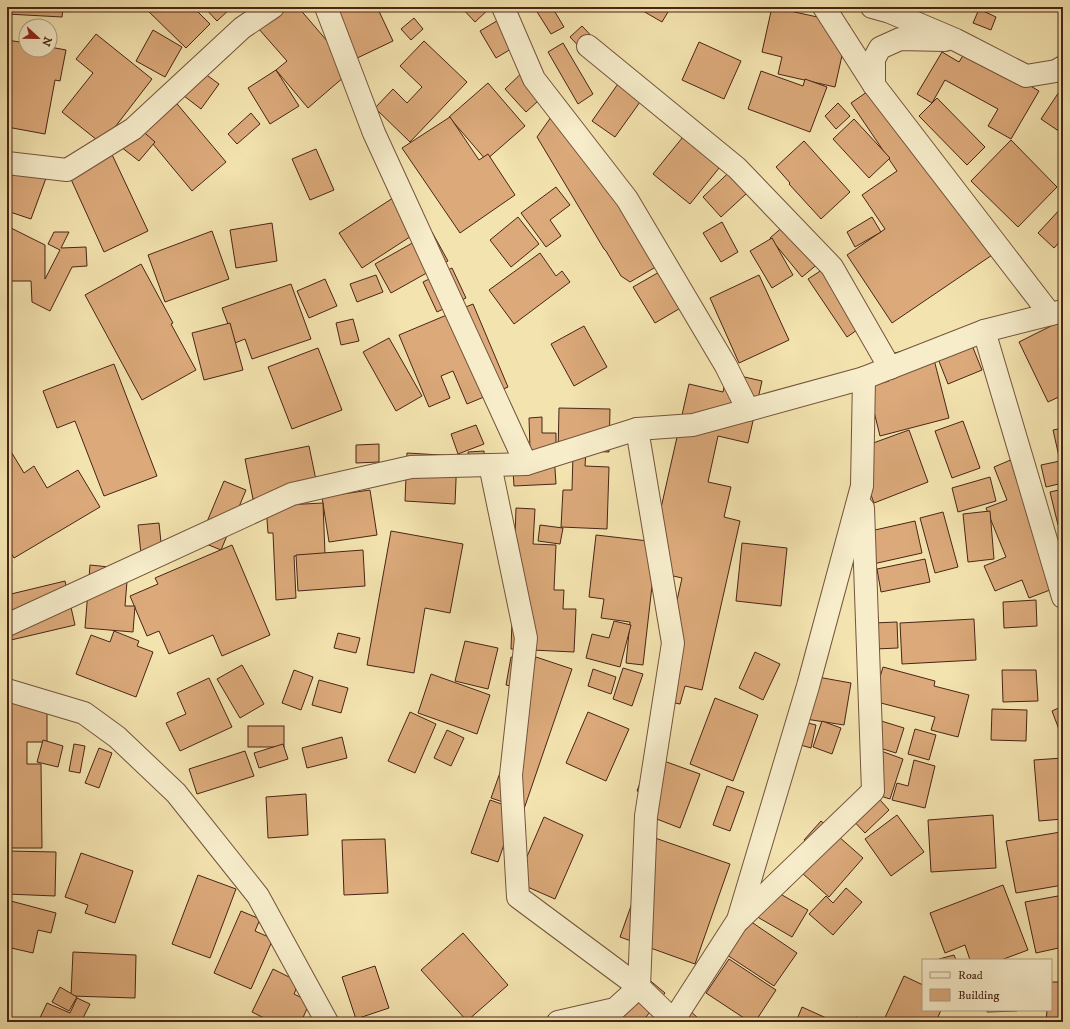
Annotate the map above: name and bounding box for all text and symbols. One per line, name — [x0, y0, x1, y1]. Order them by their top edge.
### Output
north arrow — [18, 18, 58, 58]
text: N — [38, 35, 55, 48]
legend — [922, 959, 1052, 1011]
text: Road — [958, 968, 983, 983]
text: Building — [958, 988, 999, 1003]

